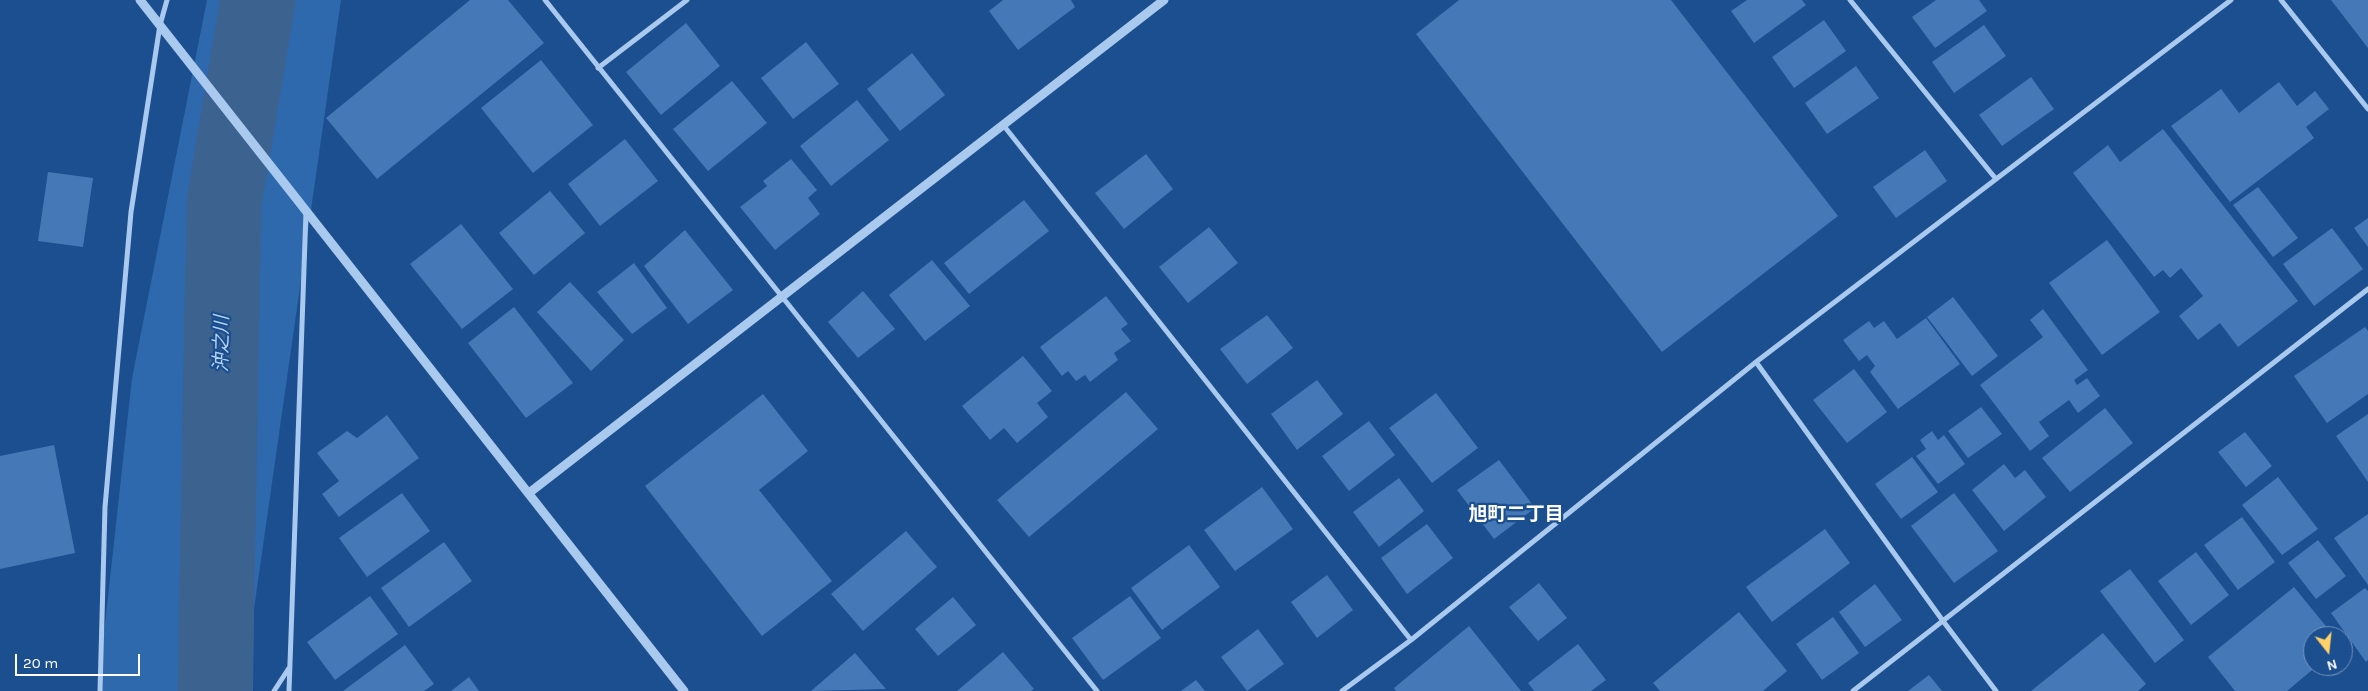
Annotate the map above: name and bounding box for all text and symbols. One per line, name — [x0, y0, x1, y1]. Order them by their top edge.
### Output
water label: 沖之川 — [210, 315, 234, 373]
district label: 旭町二丁目 — [1469, 504, 1563, 526]
north arrow — [2303, 626, 2353, 676]
scale bar — [18, 644, 142, 676]
text: 20 m — [23, 654, 58, 672]
text: N — [2325, 655, 2339, 674]

